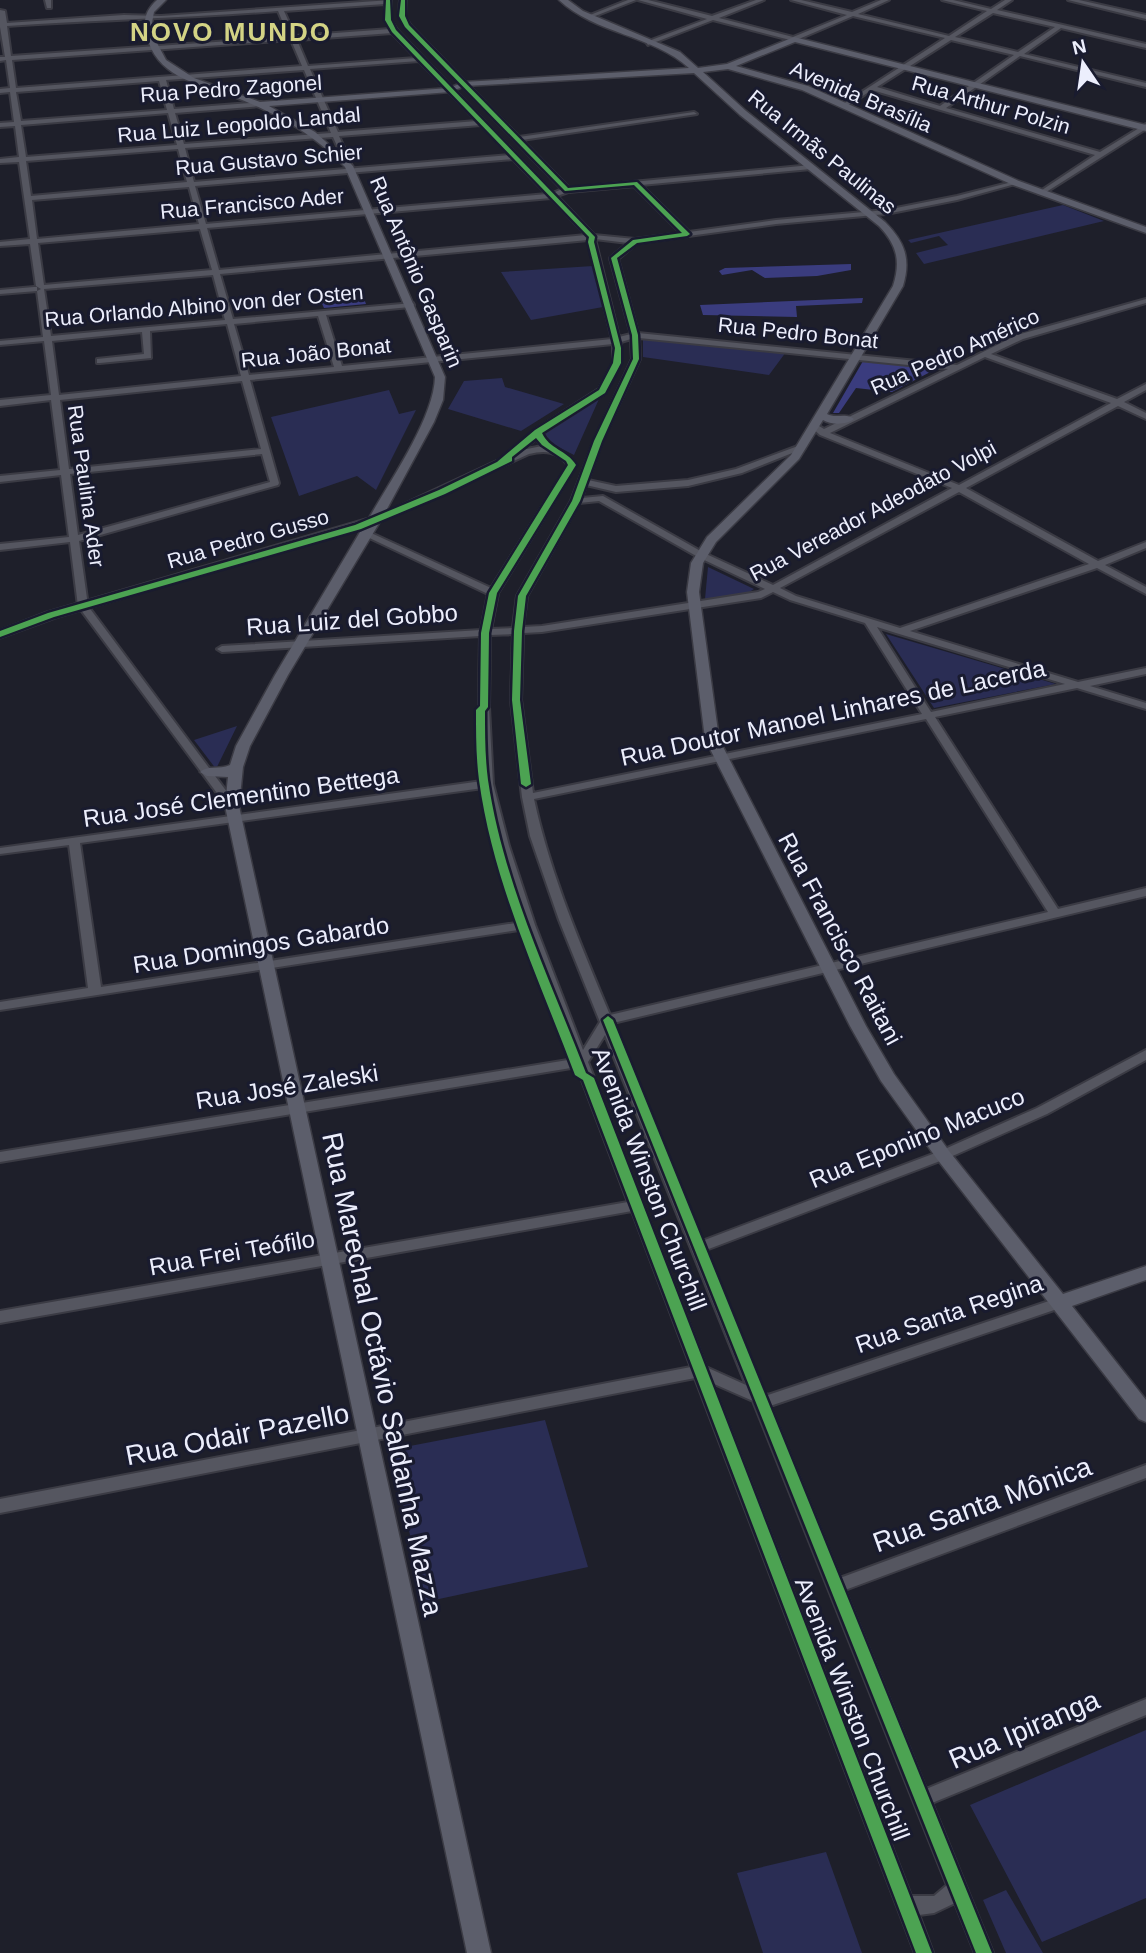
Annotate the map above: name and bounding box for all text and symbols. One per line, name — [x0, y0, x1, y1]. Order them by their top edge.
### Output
district label: NOVO MUNDO — [130, 17, 332, 47]
north arrow — [1048, 28, 1118, 98]
text: N — [1070, 35, 1088, 59]
street label: Avenida Brasília — [787, 56, 936, 137]
street label: Rua Pedro Zagonel — [139, 71, 323, 106]
street label: Rua Arthur Polzin — [909, 71, 1073, 138]
street label: Rua Irmãs Paulinas — [744, 85, 901, 218]
street label: Rua Luiz Leopoldo Landal — [116, 102, 362, 147]
street label: Rua Gustavo Schier — [174, 140, 364, 179]
street label: Rua Antônio Gasparin — [366, 173, 467, 371]
street label: Rua Francisco Ader — [159, 184, 345, 223]
street label: Rua Orlando Albino von der Osten — [44, 280, 364, 331]
street label: Rua Pedro Américo — [867, 304, 1043, 399]
street label: Rua Pedro Bonat — [717, 313, 880, 352]
street label: Rua João Bonat — [240, 333, 392, 372]
street label: Rua Paulina Ader — [64, 403, 109, 568]
street label: Rua Vereador Adeodato Volpi — [746, 436, 1000, 585]
street label: Rua Pedro Gusso — [164, 504, 331, 573]
street label: Rua Luiz del Gobbo — [245, 599, 459, 640]
street label: Rua Doutor Manoel Linhares de Lacerda — [618, 654, 1048, 771]
street label: Rua José Clementino Bettega — [81, 761, 401, 832]
street label: Rua Francisco Raitani — [773, 828, 908, 1049]
street label: Rua Domingos Gabardo — [131, 911, 391, 978]
street label: Avenida Winston Churchill — [587, 1043, 712, 1314]
street label: Rua José Zaleski — [194, 1059, 380, 1114]
street label: Rua Eponino Macuco — [805, 1082, 1028, 1193]
street label: Rua Marechal Octávio Saldanha Mazza — [316, 1130, 449, 1619]
street label: Rua Frei Teófilo — [147, 1225, 317, 1280]
street label: Rua Santa Regina — [852, 1269, 1047, 1358]
street label: Rua Odair Pazello — [123, 1398, 352, 1471]
street label: Rua Santa Mônica — [869, 1450, 1096, 1558]
street label: Avenida Winston Churchill — [790, 1573, 915, 1844]
street label: Rua Ipiranga — [944, 1684, 1104, 1775]

